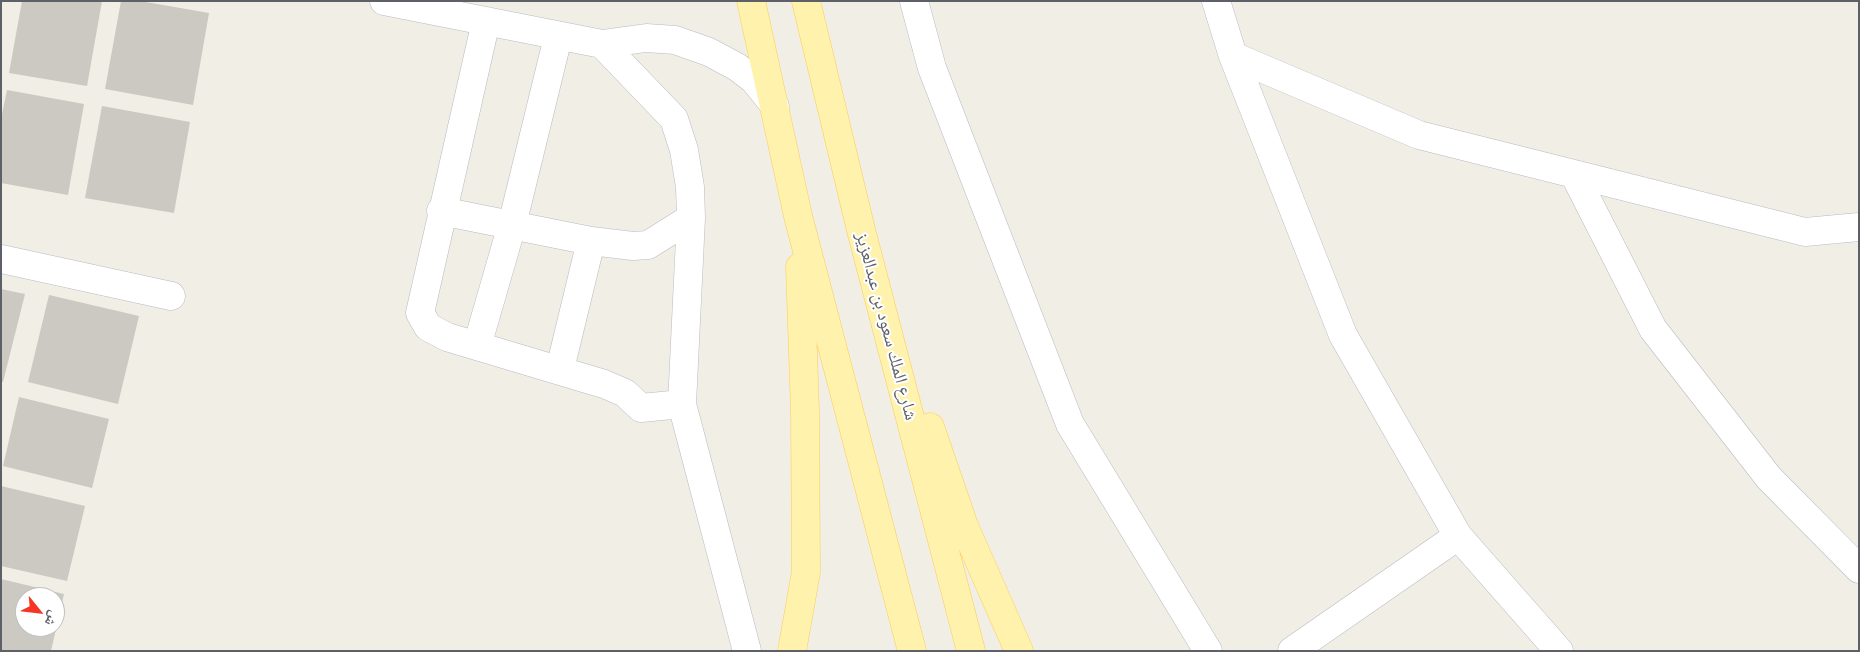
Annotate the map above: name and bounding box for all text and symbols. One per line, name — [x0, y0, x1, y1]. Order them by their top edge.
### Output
street label: شارع الملك سعود بن عبدالعزيز — [852, 230, 922, 422]
north arrow — [15, 587, 65, 637]
text: ش — [42, 608, 63, 629]

